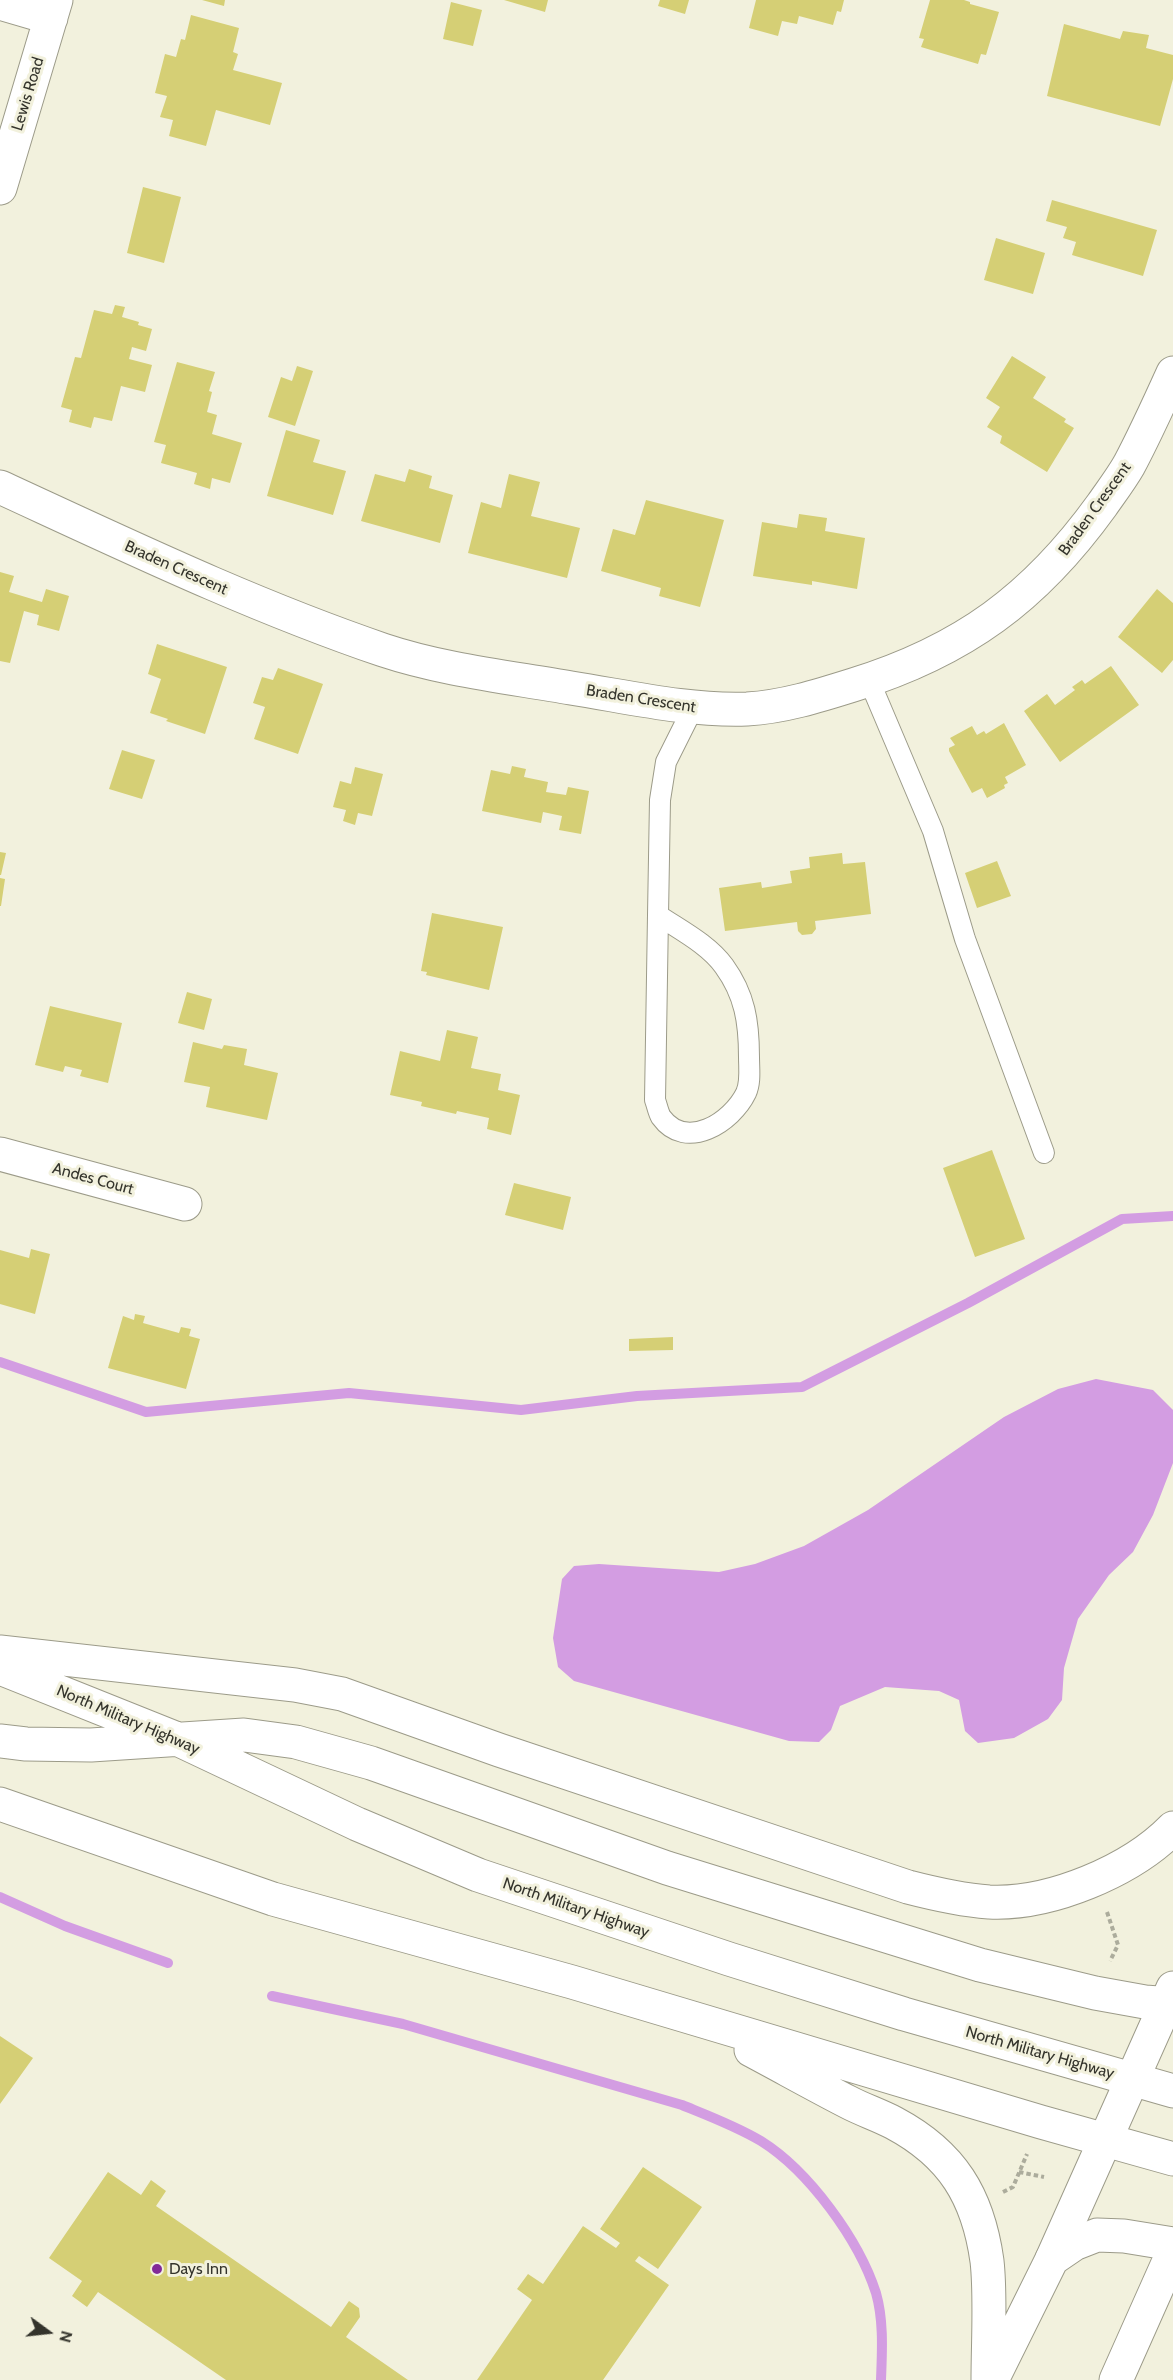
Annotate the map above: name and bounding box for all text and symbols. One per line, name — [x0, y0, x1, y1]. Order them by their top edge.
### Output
street label: Lewis Road — [8, 55, 48, 133]
street label: Braden Crescent — [1055, 459, 1135, 559]
street label: Braden Crescent — [122, 537, 230, 599]
street label: Braden Crescent — [585, 681, 697, 717]
street label: Andes Court — [50, 1159, 136, 1199]
street label: North Military Highway — [53, 1681, 203, 1759]
street label: North Military Highway — [500, 1874, 652, 1942]
street label: North Military Highway — [963, 2023, 1117, 2083]
place label: Days Inn — [169, 2259, 228, 2279]
marker: Days Inn — [150, 2262, 164, 2276]
north arrow — [18, 2302, 78, 2362]
text: N — [55, 2329, 77, 2345]

